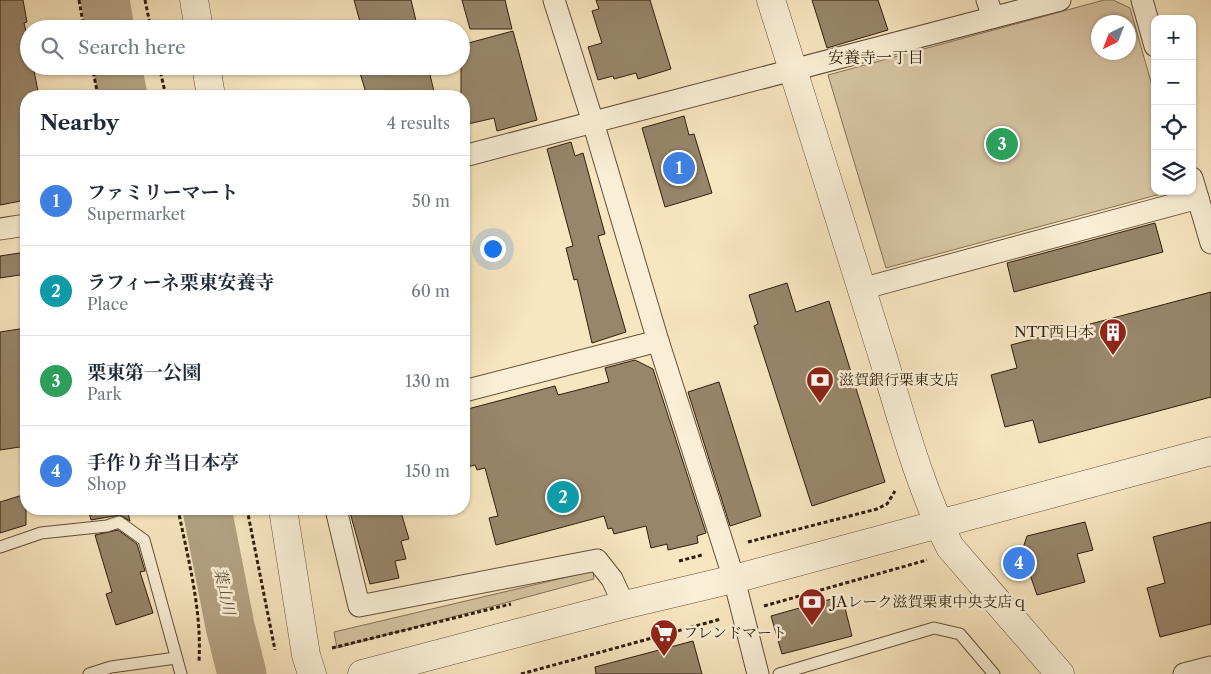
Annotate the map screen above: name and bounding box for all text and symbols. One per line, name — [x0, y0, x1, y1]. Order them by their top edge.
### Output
north arrow — [1091, 15, 1136, 60]
map controls — [1151, 15, 1196, 195]
button: + — [1151, 15, 1196, 60]
search box — [20, 20, 470, 75]
icon: search — [38, 34, 66, 62]
text: Search here — [78, 36, 186, 59]
district label: 安養寺一丁目 — [828, 47, 924, 67]
button: − — [1151, 60, 1196, 105]
button: locate — [1151, 105, 1196, 150]
text: Nearby — [40, 110, 119, 135]
text: 4 results — [387, 113, 450, 133]
pin: 3 — [986, 125, 1018, 163]
pin: 1 — [663, 149, 695, 187]
button: layers — [1151, 150, 1196, 195]
text: ファミリーマート — [87, 181, 239, 204]
text: 1 — [52, 191, 60, 211]
text: 50 m — [412, 191, 450, 211]
text: Supermarket — [87, 204, 185, 224]
your location — [480, 236, 506, 262]
text: ラフィーネ栗東安養寺 — [87, 271, 275, 294]
text: 2 — [51, 281, 61, 301]
text: 60 m — [411, 281, 450, 301]
text: Place — [87, 294, 128, 314]
building icon: NTT西日本 — [1098, 317, 1128, 356]
place label: NTT西日本 — [1014, 322, 1094, 341]
text: 栗東第一公園 — [87, 361, 201, 384]
bank icon: 滋賀銀行栗東支店 — [805, 365, 835, 404]
place label: 滋賀銀行栗東支店 — [839, 370, 959, 389]
text: 3 — [51, 371, 61, 391]
text: 130 m — [405, 371, 450, 391]
text: Park — [87, 384, 122, 404]
text: 手作り弁当日本亭 — [87, 451, 239, 474]
text: 4 — [51, 461, 61, 481]
text: 150 m — [405, 461, 450, 481]
text: Shop — [87, 474, 126, 494]
pin: 2 — [547, 478, 579, 516]
pin: 4 — [1003, 544, 1035, 582]
water label: 葉山川 — [210, 565, 240, 619]
bank icon: JAレーク滋賀栗東中央支店ｑ — [797, 587, 827, 626]
place label: JAレーク滋賀栗東中央支店ｑ — [829, 592, 1028, 611]
supermarket icon: フレンドマート — [649, 618, 679, 657]
place label: フレンドマート — [683, 623, 787, 642]

